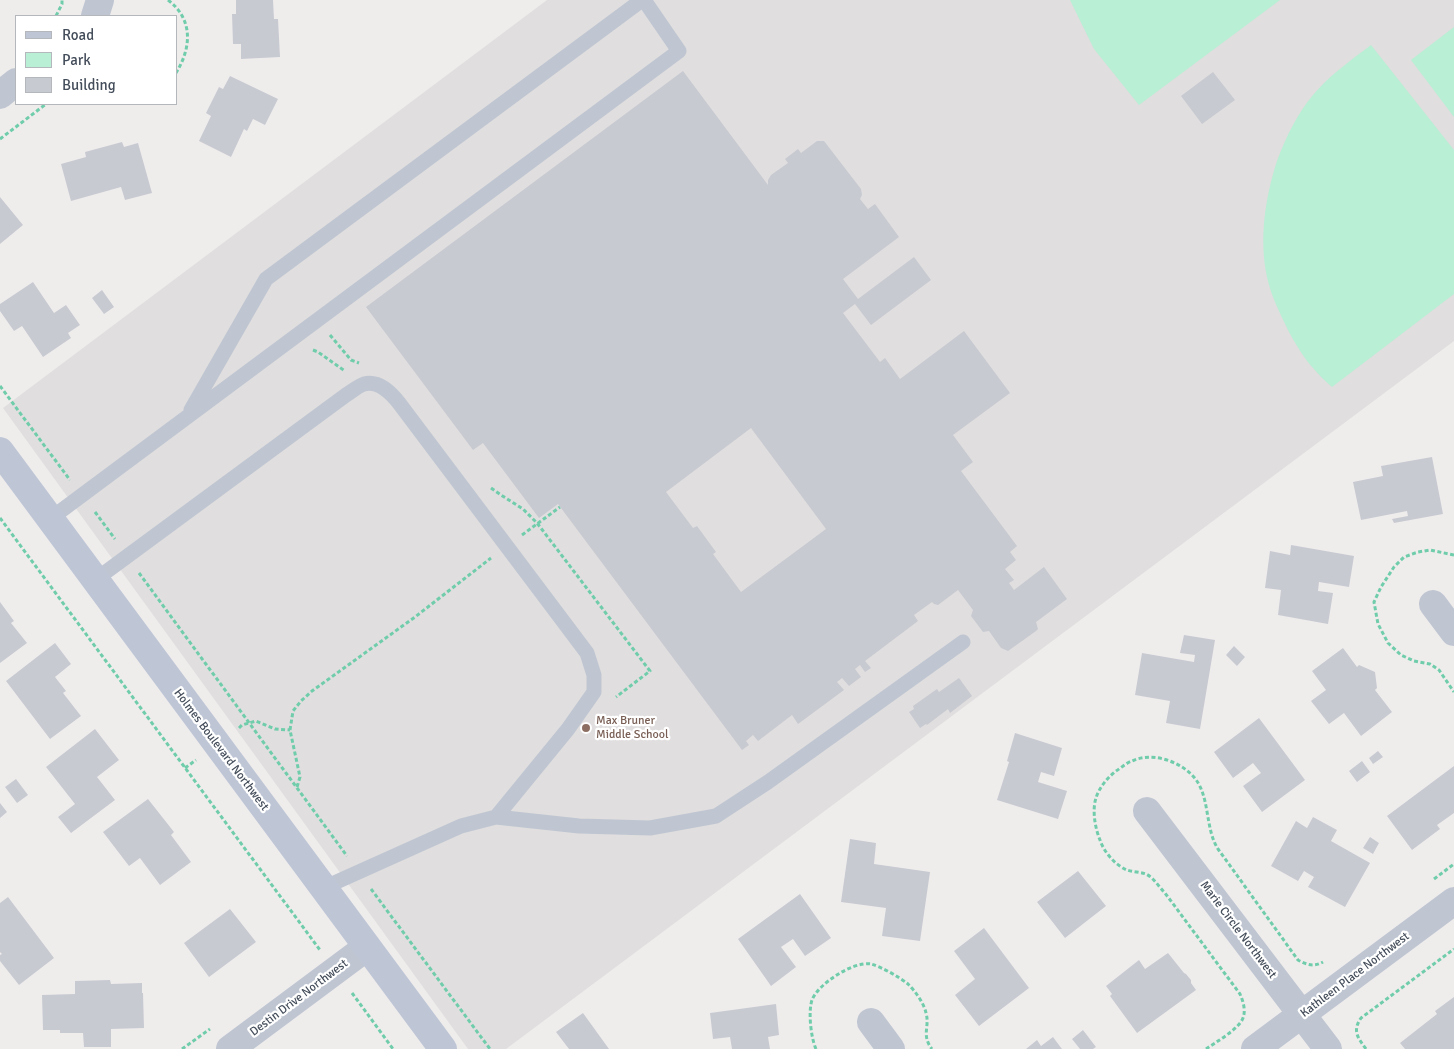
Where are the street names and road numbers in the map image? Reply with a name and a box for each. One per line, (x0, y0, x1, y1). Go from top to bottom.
street label: Holmes Boulevard Northwest (170, 686, 272, 814)
street label: Marie Circle Northwest (1197, 878, 1279, 982)
street label: Kathleen Place Northwest (1298, 929, 1412, 1021)
street label: Destin Drive Northwest (247, 956, 351, 1040)

